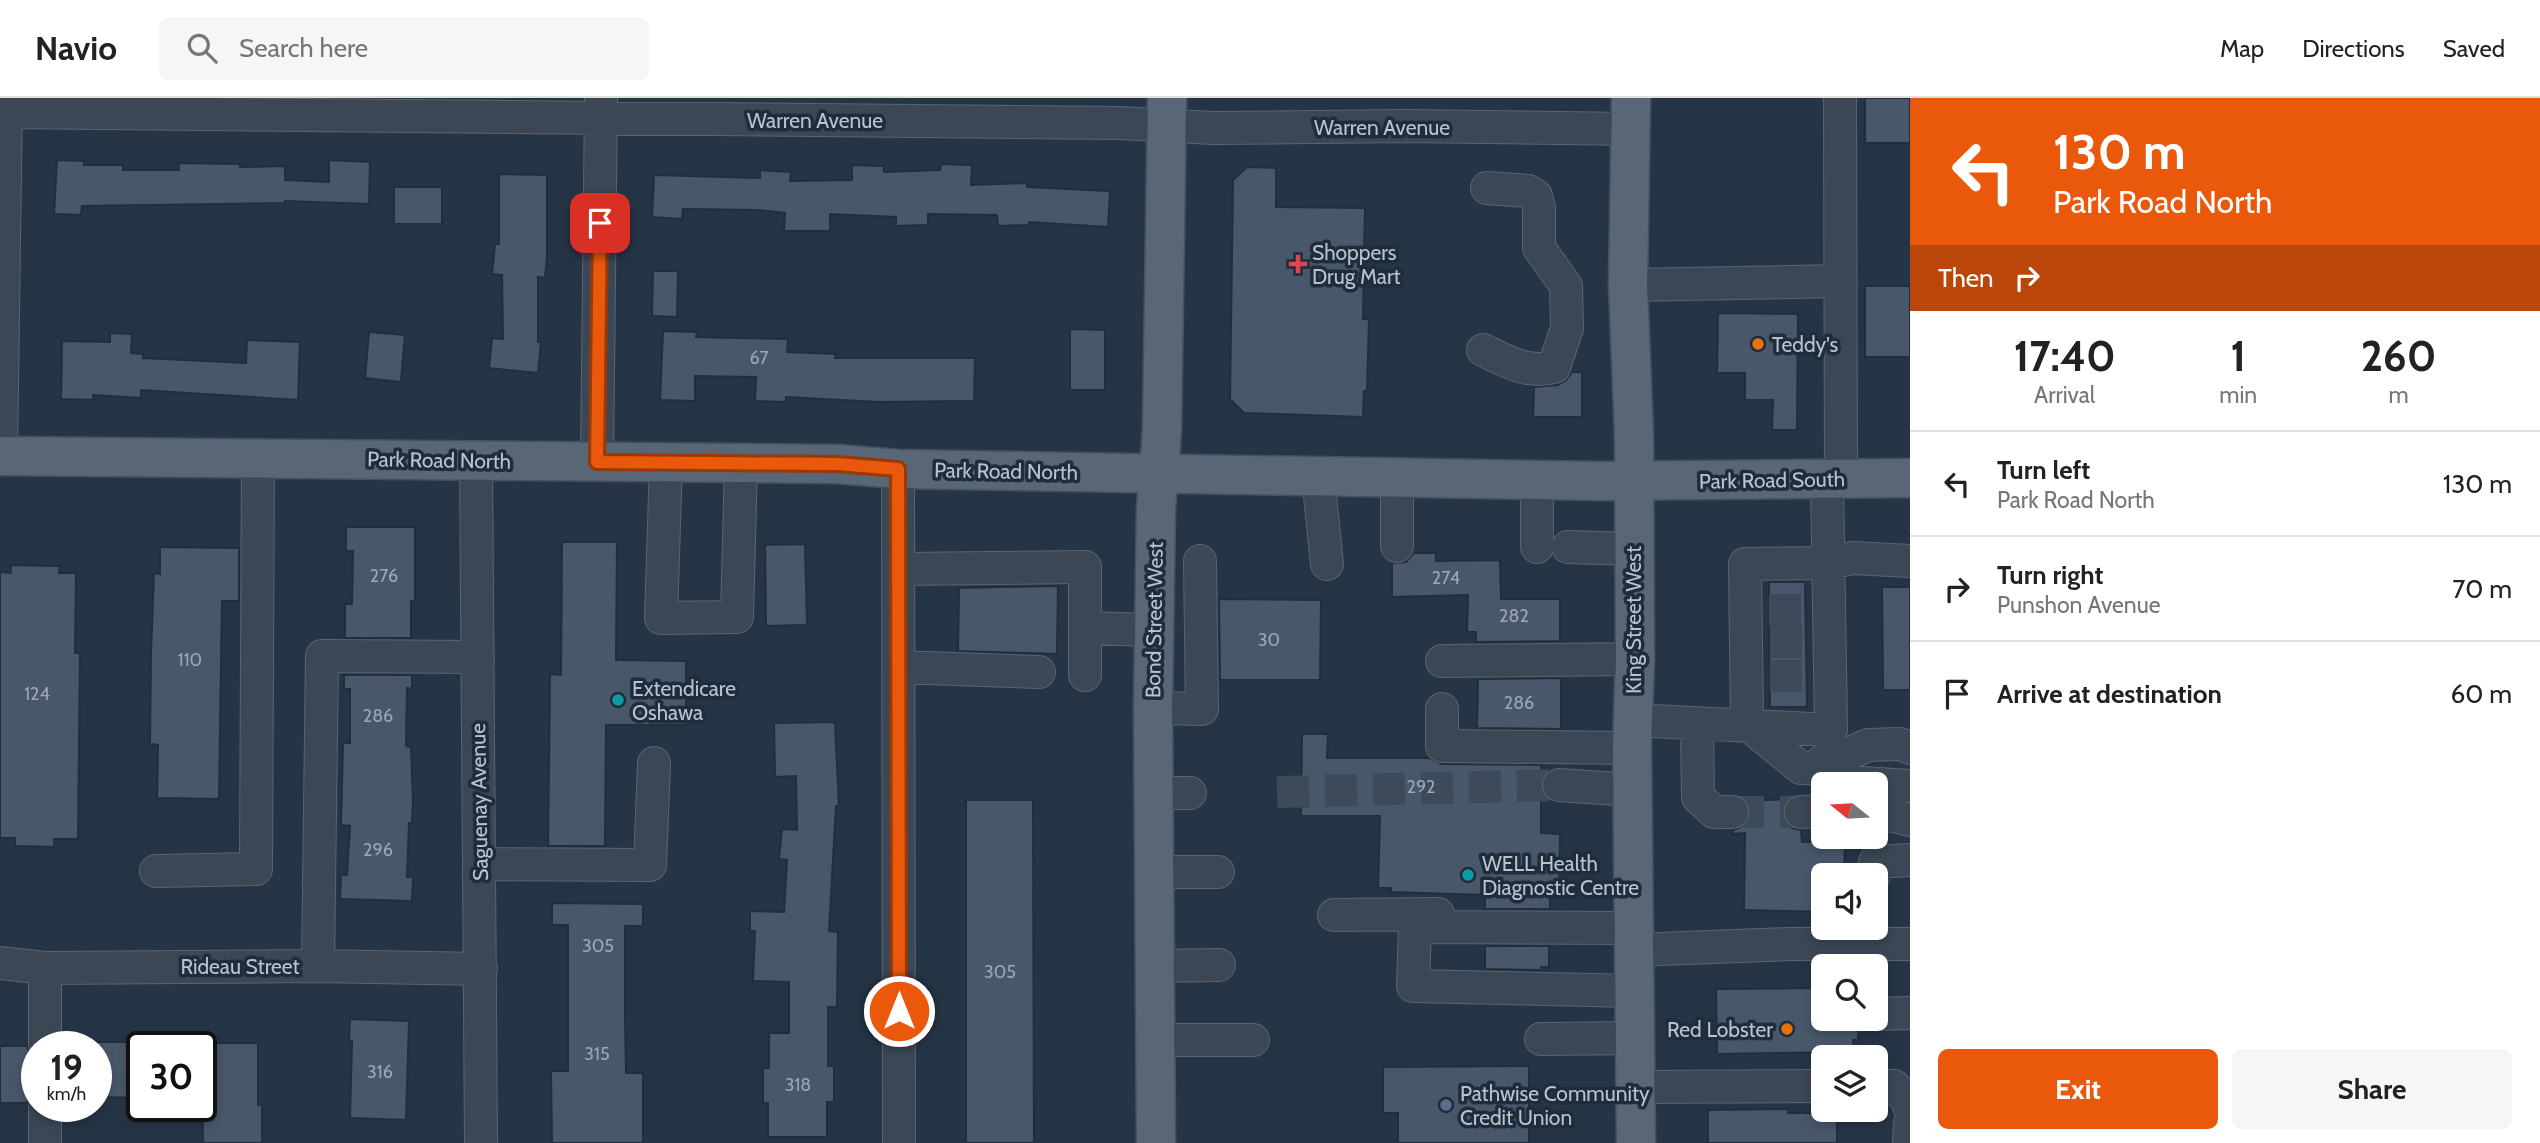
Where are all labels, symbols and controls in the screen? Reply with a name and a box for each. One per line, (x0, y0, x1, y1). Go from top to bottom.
search box (159, 17, 649, 80)
text: Navio (35, 28, 117, 68)
icon: search (183, 29, 221, 67)
text: Search here (239, 32, 368, 64)
text: Map (2220, 34, 2264, 63)
text: Directions (2302, 34, 2405, 63)
text: Saved (2443, 34, 2505, 63)
street label: Warren Avenue (747, 108, 883, 133)
street label: Warren Avenue (1314, 115, 1450, 140)
text: 130 m (2053, 122, 2186, 181)
icon: left (1938, 126, 2029, 217)
text: Park Road North (2053, 182, 2272, 221)
pin (570, 193, 630, 253)
icon: arrive (581, 204, 619, 242)
place label: Shoppers Drug Mart (1312, 240, 1401, 289)
marker: Shoppers Drug Mart (1290, 256, 1306, 272)
icon: right (2008, 259, 2046, 297)
text: Then (1938, 262, 1994, 294)
text: 17:40 (2014, 330, 2116, 382)
text: 1 (2231, 330, 2246, 382)
text: 260 (2361, 330, 2436, 382)
place label: Teddy's (1772, 332, 1839, 357)
marker: Teddy's (1750, 336, 1766, 352)
house number: 67 (749, 347, 769, 369)
text: Arrival (2034, 381, 2095, 409)
text: min (2219, 381, 2257, 409)
text: m (2389, 381, 2409, 409)
street label: Park Road North (367, 446, 511, 474)
text: Turn left (1997, 454, 2090, 486)
street label: Park Road North (934, 457, 1078, 485)
icon: left (1938, 465, 1976, 503)
street label: Park Road South (1699, 466, 1845, 494)
text: 130 m (2443, 468, 2512, 500)
text: Park Road North (1997, 486, 2155, 514)
street label: Bond Street West (1140, 542, 1168, 698)
street label: King Street West (1621, 546, 1646, 694)
text: Turn right (1997, 559, 2103, 591)
house number: 276 (370, 565, 398, 587)
house number: 274 (1432, 567, 1460, 589)
icon: right (1938, 570, 1976, 608)
text: 70 m (2452, 573, 2512, 605)
text: Punshon Avenue (1997, 591, 2161, 619)
house number: 282 (1499, 605, 1529, 627)
house number: 30 (1258, 629, 1280, 651)
house number: 110 (178, 649, 202, 671)
icon: arrive (1938, 675, 1976, 713)
place label: Extendicare Oshawa (632, 676, 736, 725)
text: Arrive at destination (1997, 678, 2222, 710)
text: 60 m (2450, 678, 2512, 710)
house number: 124 (24, 683, 50, 705)
marker: Extendicare Oshawa (610, 692, 626, 708)
house number: 286 (1504, 692, 1534, 714)
house number: 286 (363, 705, 393, 727)
street label: Saguenay Avenue (465, 723, 493, 881)
north arrow (1811, 772, 1888, 849)
map controls (1811, 772, 1888, 1122)
house number: 292 (1406, 776, 1436, 798)
house number: 296 (363, 839, 393, 861)
place label: WELL Health Diagnostic Centre (1482, 851, 1639, 900)
button: sound (1811, 863, 1888, 940)
marker: WELL Health Diagnostic Centre (1460, 867, 1476, 883)
house number: 305 (582, 935, 614, 957)
street label: Rideau Street (180, 954, 300, 979)
button: search (1811, 954, 1888, 1031)
house number: 305 (984, 961, 1016, 983)
position arrow (862, 974, 936, 1048)
place label: Red Lobster (1667, 1017, 1773, 1042)
marker: Red Lobster (1779, 1021, 1795, 1037)
speed limit sign: 30 (126, 1031, 217, 1122)
house number: 315 (584, 1043, 610, 1065)
button: layers (1811, 1045, 1888, 1122)
text: 19 (50, 1046, 83, 1089)
button: Exit (1938, 1049, 2218, 1129)
button: Share (2232, 1049, 2512, 1129)
house number: 316 (367, 1061, 393, 1083)
house number: 318 (785, 1074, 811, 1096)
place label: Pathwise Community Credit Union (1460, 1081, 1650, 1130)
text: km/h (47, 1083, 86, 1105)
marker: Pathwise Community Credit Union (1438, 1097, 1454, 1113)

